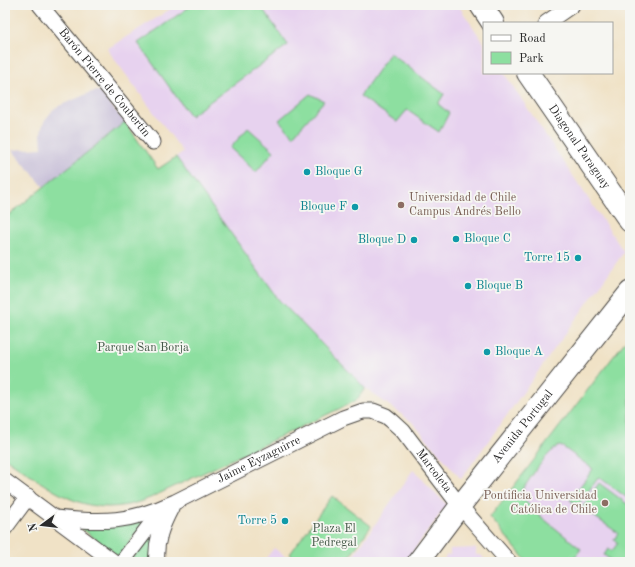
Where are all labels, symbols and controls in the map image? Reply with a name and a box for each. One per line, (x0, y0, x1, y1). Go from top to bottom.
legend (483, 22, 613, 74)
street label: Barón Pierre de Coubertin (56, 26, 153, 140)
text: Road (519, 33, 546, 45)
text: Park (519, 53, 544, 65)
street label: Diagonal Paraguay (546, 103, 613, 192)
place label: Bloque G (315, 166, 363, 178)
marker: Bloque G (302, 167, 312, 177)
place label: Universidad de Chile Campus Andrés Bello (409, 192, 521, 218)
marker: Universidad de Chile Campus Andrés Bello (396, 200, 406, 210)
place label: Bloque F (300, 201, 347, 213)
marker: Bloque F (350, 202, 360, 212)
place label: Bloque C (464, 233, 511, 245)
place label: Bloque D (358, 234, 406, 246)
marker: Bloque C (451, 234, 461, 244)
marker: Bloque D (409, 235, 419, 245)
place label: Torre 15 (524, 251, 570, 264)
marker: Torre 15 (573, 253, 583, 263)
place label: Bloque B (476, 280, 523, 292)
marker: Bloque B (463, 281, 473, 291)
park label: Parque San Borja (97, 342, 189, 354)
place label: Bloque A (495, 346, 543, 358)
marker: Bloque A (482, 347, 492, 357)
street label: Avenida Portugal (490, 388, 555, 466)
street label: Jaime Eyzaguirre (215, 434, 303, 486)
street label: Marcoleta (413, 447, 454, 495)
place label: Pontificia Universidad Católica de Chile (483, 490, 597, 516)
marker: Pontificia Universidad Católica de Chile (600, 498, 610, 508)
north arrow (22, 505, 62, 545)
place label: Torre 5 (238, 514, 277, 527)
marker: Torre 5 (280, 516, 290, 526)
text: N (27, 521, 40, 533)
park label: Plaza El Pedregal (311, 523, 357, 549)

